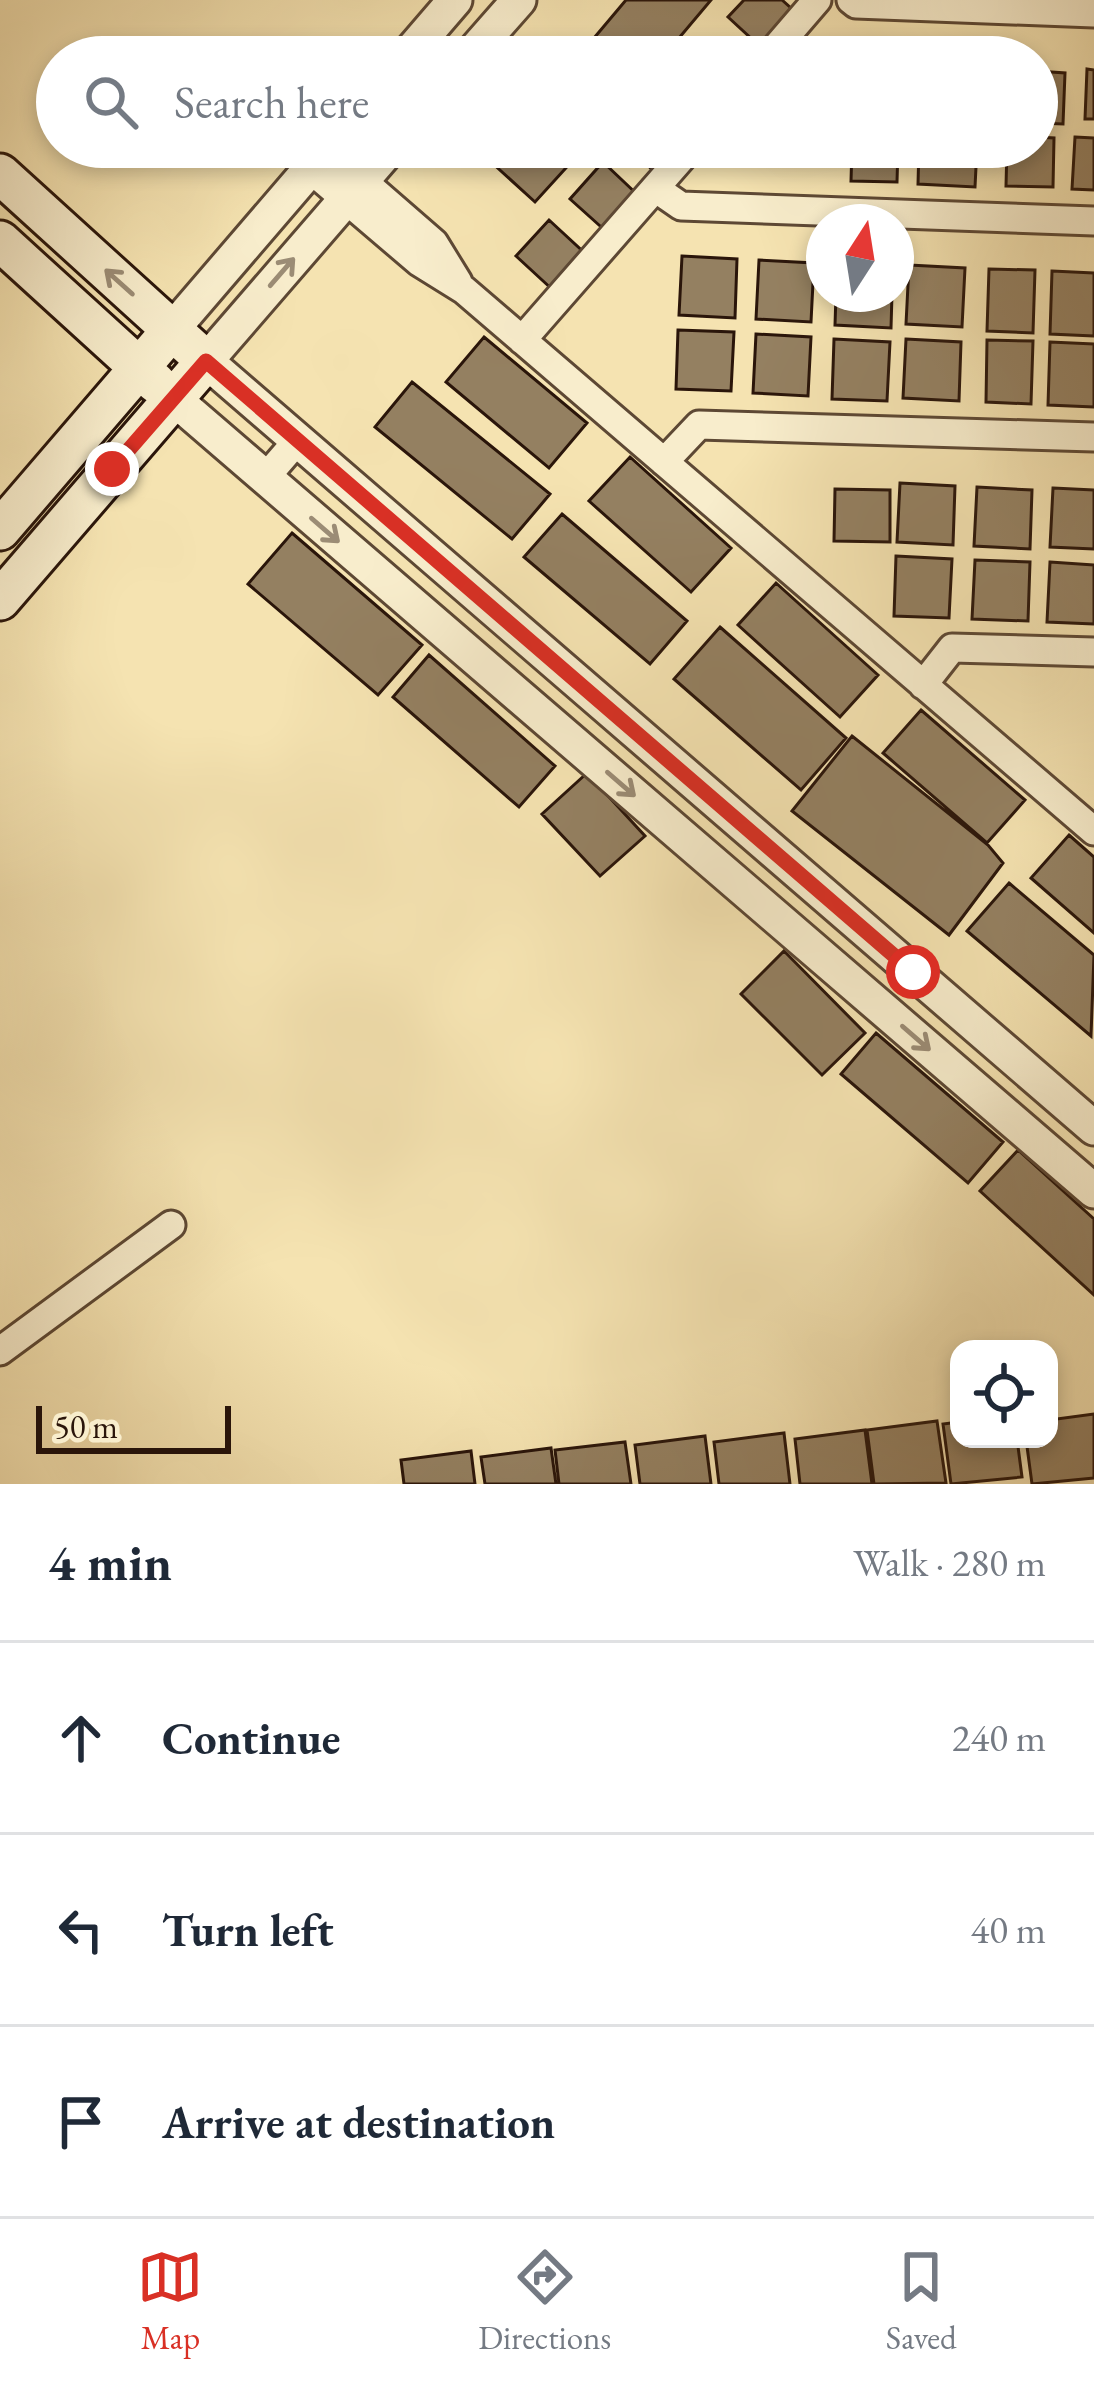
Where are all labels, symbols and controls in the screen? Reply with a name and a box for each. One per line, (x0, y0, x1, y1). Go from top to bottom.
search box (36, 36, 1058, 168)
icon: search (78, 69, 144, 135)
text: Search here (174, 73, 369, 131)
north arrow (806, 204, 914, 312)
one-way arrow (268, 258, 295, 288)
one-way arrow (104, 269, 134, 297)
route end (85, 442, 139, 496)
one-way arrow (309, 515, 340, 543)
one-way arrow (605, 770, 635, 797)
route start (886, 945, 940, 999)
one-way arrow (900, 1024, 931, 1052)
map controls (950, 1340, 1058, 1448)
button: locate (950, 1340, 1058, 1448)
scale bar (36, 1400, 231, 1453)
text: 50 m (54, 1405, 118, 1448)
text: 4 min (48, 1529, 172, 1595)
text: Walk · 280 m (853, 1537, 1046, 1588)
icon: ahead (48, 1705, 114, 1771)
text: Continue (162, 1709, 340, 1767)
text: 240 m (952, 1712, 1046, 1763)
icon: left (48, 1897, 114, 1963)
text: Turn left (162, 1901, 334, 1959)
text: 40 m (970, 1904, 1046, 1955)
icon: arrive (48, 2089, 114, 2155)
text: Arrive at destination (162, 2093, 555, 2151)
tab: Map (137, 2244, 203, 2359)
tab: Directions (478, 2244, 611, 2359)
tab: Saved (886, 2244, 957, 2359)

